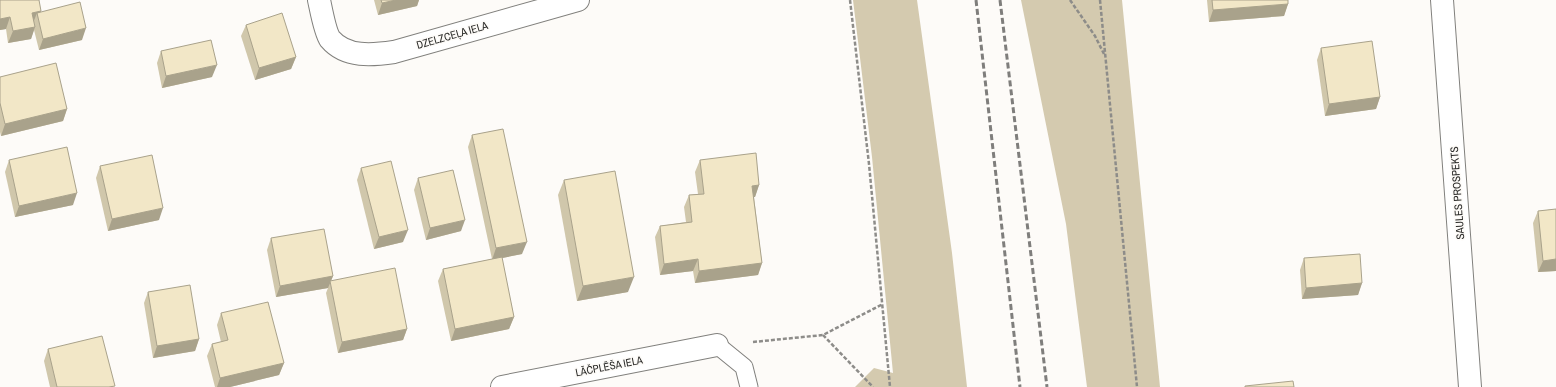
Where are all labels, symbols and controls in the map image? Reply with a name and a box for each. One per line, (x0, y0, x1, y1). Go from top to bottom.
street label: DZELZCEĻA IELA (415, 18, 490, 52)
street label: SAULES PROSPEKTS (1447, 146, 1467, 240)
street label: LĀČPLĒŠA IELA (574, 352, 645, 379)

